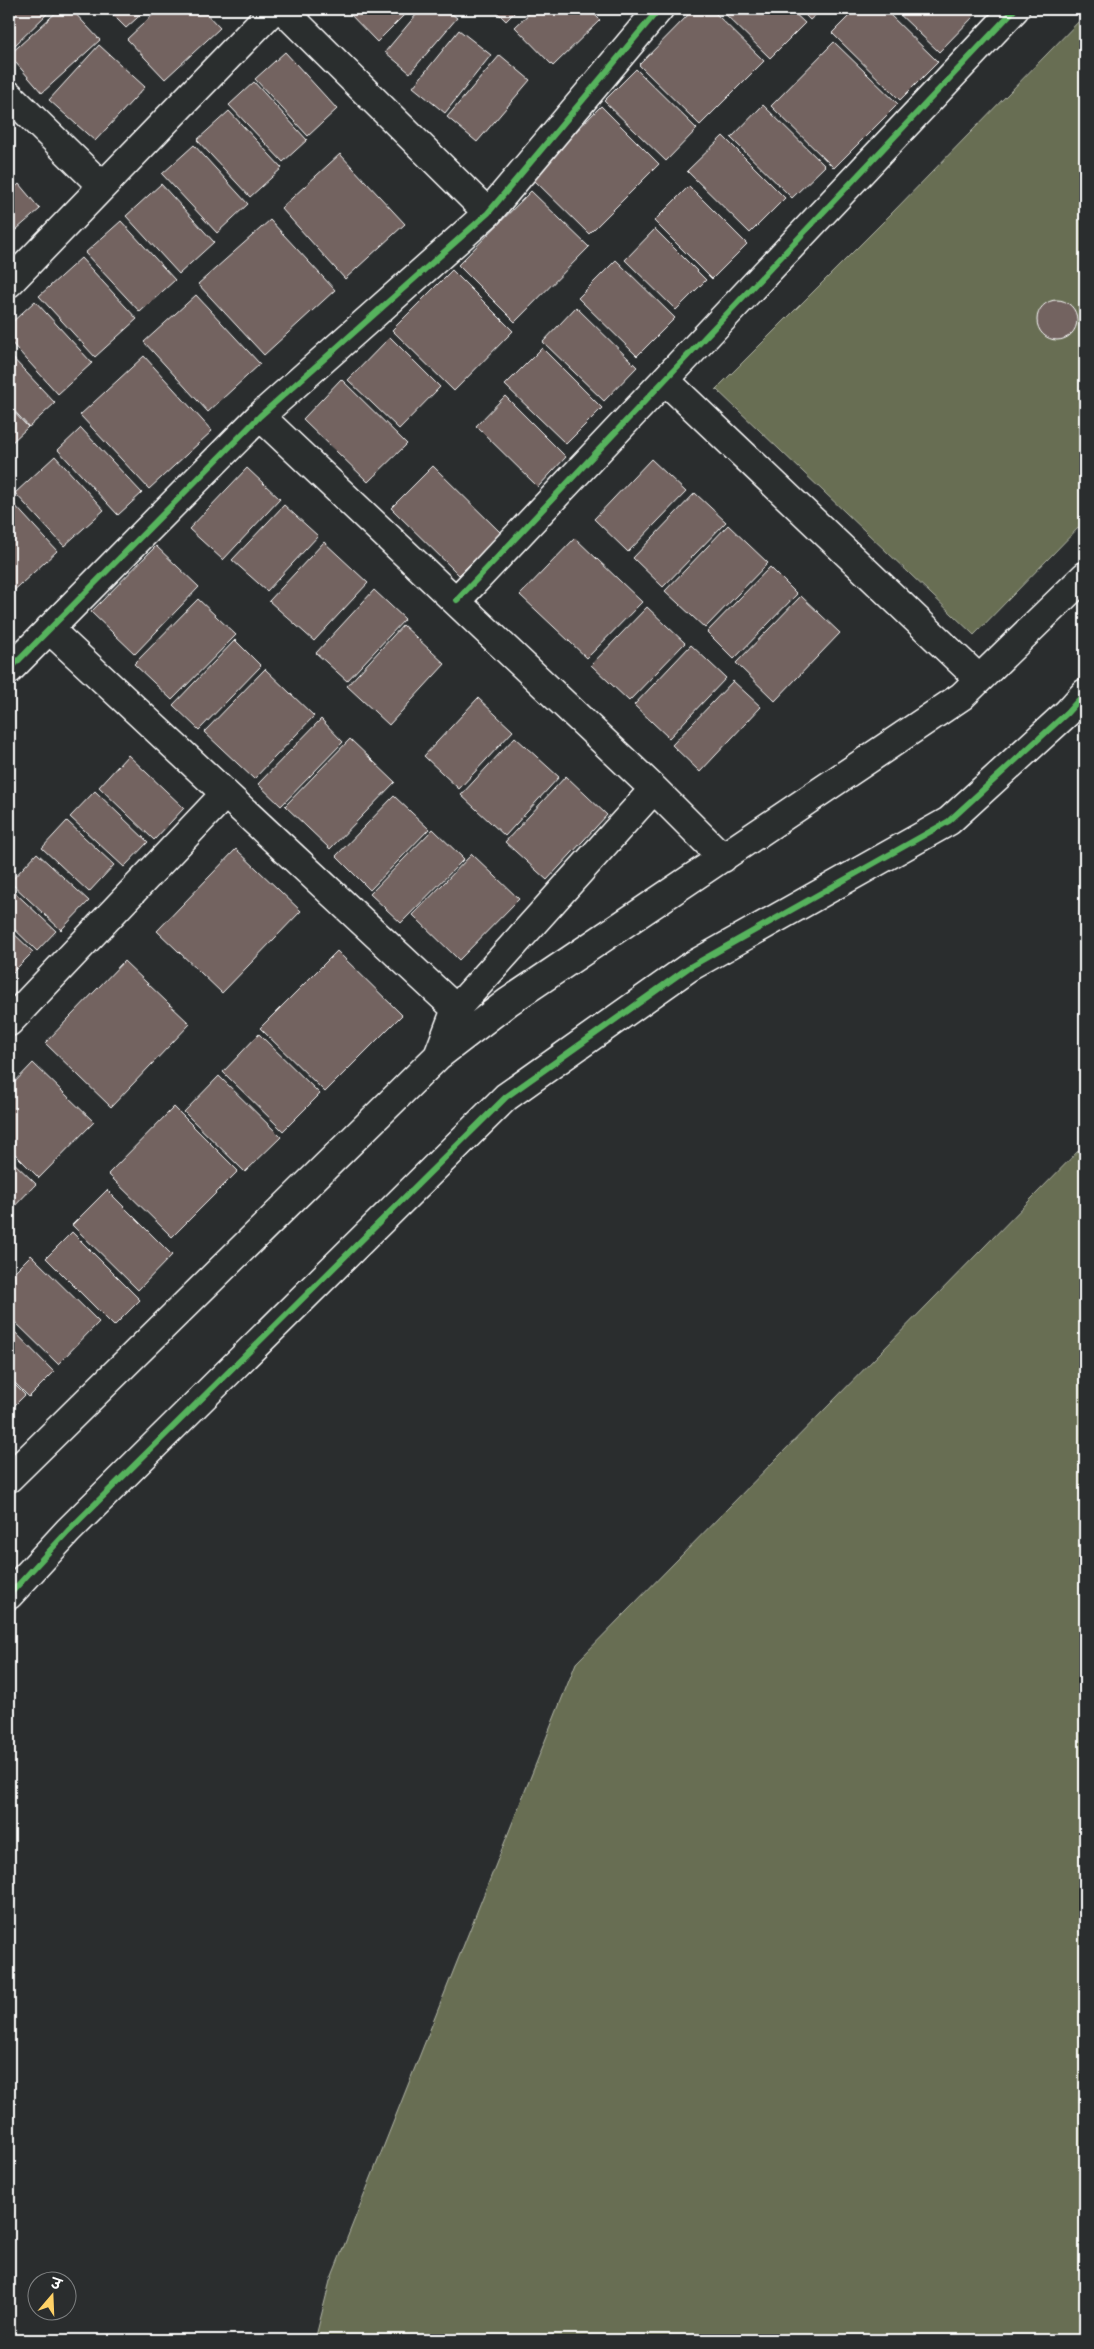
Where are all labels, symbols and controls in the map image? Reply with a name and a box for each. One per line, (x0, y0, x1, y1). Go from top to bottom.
north arrow (28, 2272, 78, 2322)
text: उ (46, 2276, 64, 2296)

